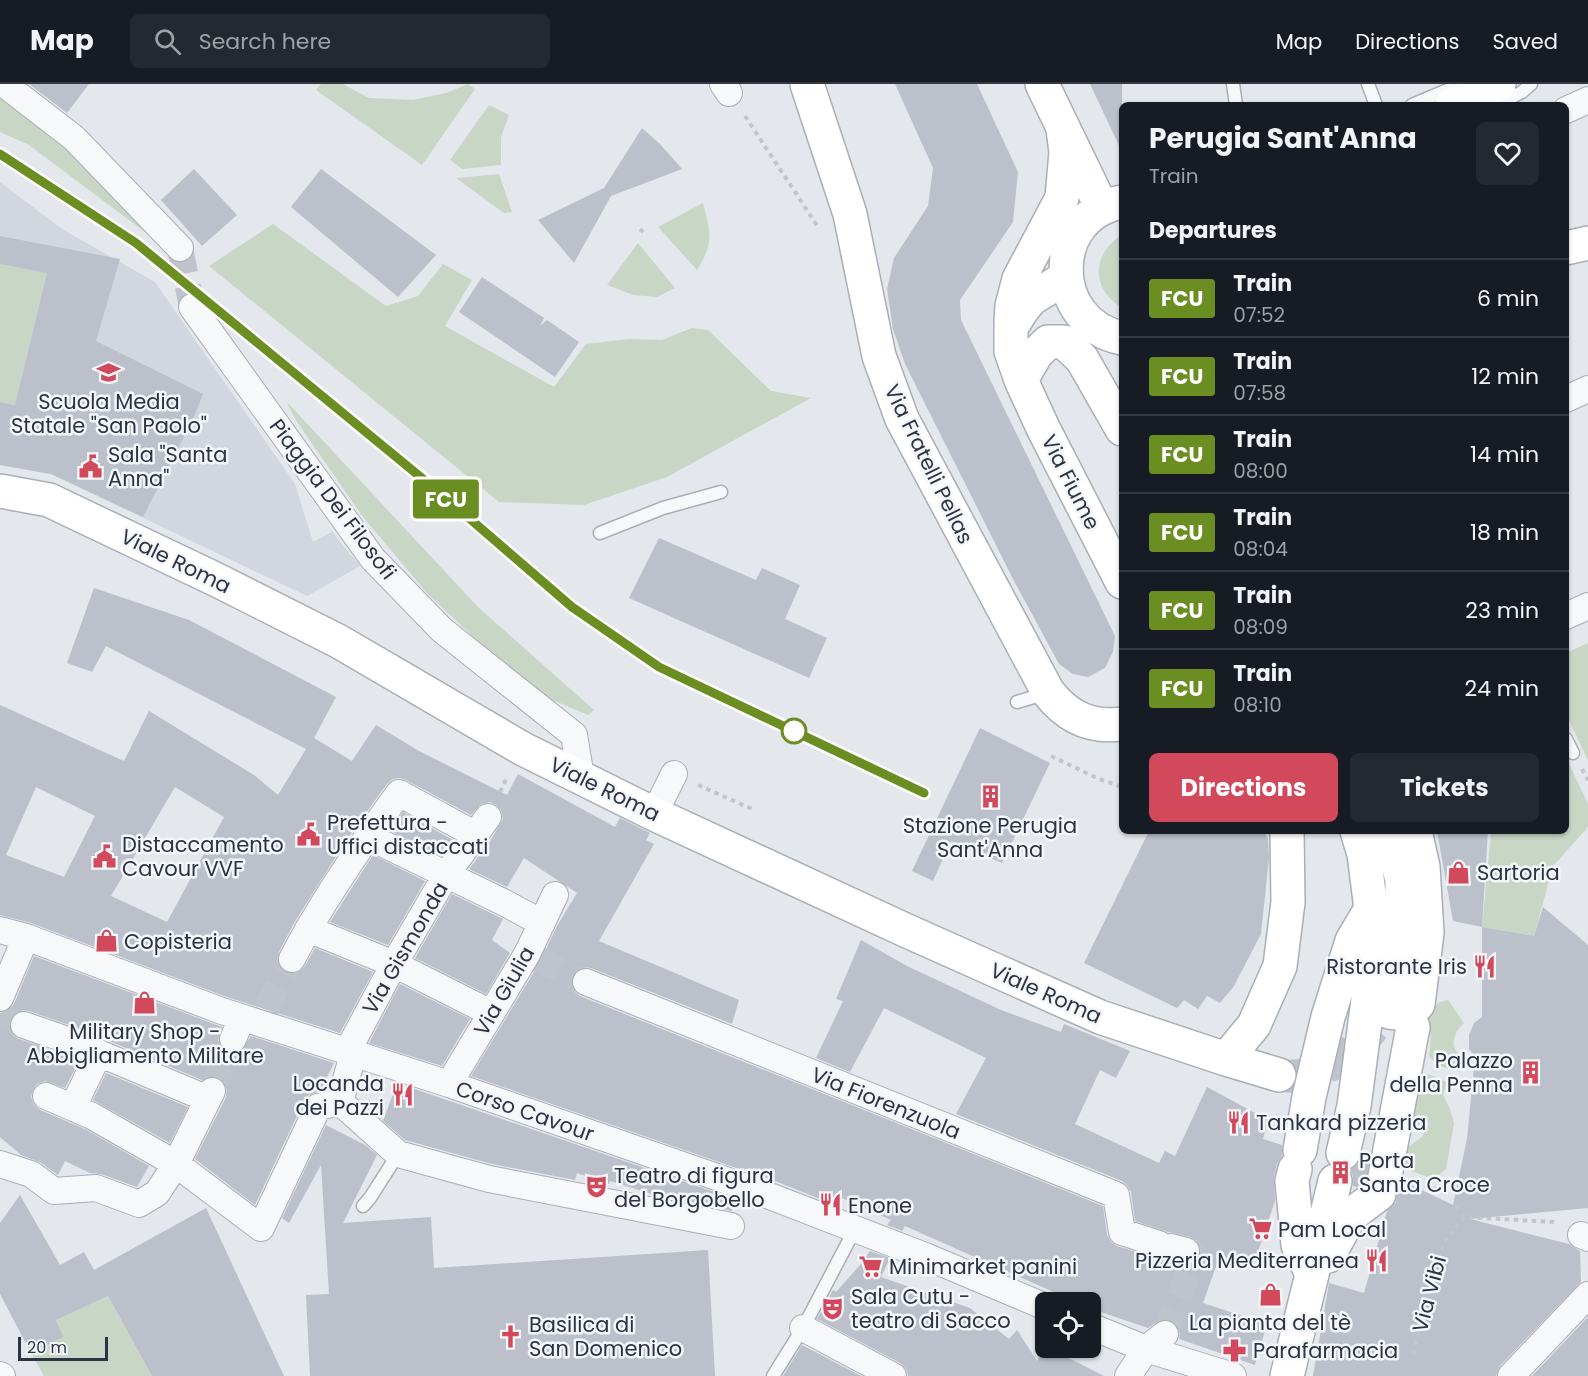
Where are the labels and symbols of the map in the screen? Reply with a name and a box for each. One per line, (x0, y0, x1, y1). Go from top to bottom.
school or university icon: Scuola Media Statale "San Paolo" (96, 360, 122, 386)
street label: Via Fratelli Pellas (878, 379, 980, 549)
place label: Scuola Media Statale "San Paolo" (11, 387, 207, 440)
street label: Piaggia Dei Filosofi (263, 413, 403, 585)
street label: Via Fiume (1035, 430, 1107, 534)
place label: Sala "Santa Anna" (108, 440, 227, 493)
public building icon: Sala "Santa Anna" (77, 453, 103, 479)
line badge: FCU (412, 480, 480, 518)
street label: Viale Roma (116, 522, 236, 600)
unlabelled marker (781, 718, 807, 744)
street label: Viale Roma (545, 750, 665, 828)
building icon: Stazione Perugia Sant'Anna (977, 784, 1003, 810)
place label: Prefettura - Uffici distaccati (327, 808, 488, 861)
place label: Stazione Perugia Sant'Anna (903, 811, 1077, 864)
public building icon: Prefettura - Uffici distaccati (296, 821, 322, 847)
place label: Distaccamento Cavour VVF (122, 830, 284, 883)
public building icon: Distaccamento Cavour VVF (91, 843, 117, 869)
place label: Sartoria (1477, 858, 1560, 887)
shop icon: Sartoria (1446, 859, 1472, 885)
street label: Via Gismonda (355, 876, 455, 1020)
place label: Copisteria (124, 927, 232, 956)
shop icon: Copisteria (93, 928, 119, 954)
street label: Via Giulia (467, 941, 541, 1041)
place label: Ristorante Iris (1326, 952, 1467, 981)
restaurant icon: Ristorante Iris (1472, 953, 1498, 979)
street label: Viale Roma (986, 955, 1106, 1031)
shop icon: Military Shop - Abbigliamento Militare (132, 990, 158, 1016)
place label: Military Shop - Abbigliamento Militare (26, 1017, 264, 1070)
place label: Palazzo della Penna (1389, 1046, 1513, 1099)
building icon: Palazzo della Penna (1518, 1059, 1544, 1085)
street label: Via Fiorenzuola (807, 1060, 965, 1146)
place label: Locanda dei Pazzi (293, 1069, 384, 1122)
street label: Corso Cavour (452, 1074, 598, 1148)
restaurant icon: Locanda dei Pazzi (389, 1082, 415, 1108)
place label: Tankard pizzeria (1256, 1108, 1426, 1137)
restaurant icon: Tankard pizzeria (1225, 1109, 1251, 1135)
place label: Porta Santa Croce (1359, 1146, 1490, 1199)
building icon: Porta Santa Croce (1328, 1159, 1354, 1185)
place label: Teatro di figura del Borgobello (614, 1161, 774, 1214)
theatre icon: Teatro di figura del Borgobello (583, 1174, 609, 1200)
place label: Enone (848, 1191, 912, 1220)
restaurant icon: Enone (817, 1192, 843, 1218)
place label: Pam Local (1278, 1215, 1386, 1244)
supermarket icon: Pam Local (1247, 1216, 1273, 1242)
place label: Pizzeria Mediterranea (1135, 1246, 1359, 1275)
restaurant icon: Pizzeria Mediterranea (1364, 1247, 1390, 1273)
place label: Minimarket panini (889, 1252, 1077, 1281)
supermarket icon: Minimarket panini (858, 1253, 884, 1279)
street label: Via Vibi (1405, 1253, 1453, 1335)
shop icon: La pianta del tè (1257, 1281, 1283, 1307)
place label: Sala Cutu - teatro di Sacco (851, 1282, 1011, 1335)
theatre icon: Sala Cutu - teatro di Sacco (820, 1295, 846, 1321)
place label: La pianta del tè (1189, 1308, 1351, 1337)
place label: Basilica di San Domenico (529, 1310, 682, 1363)
church icon: Basilica di San Domenico (498, 1323, 524, 1349)
scale bar (18, 1334, 108, 1362)
place label: Parafarmacia (1253, 1336, 1398, 1365)
pharmacy icon: Parafarmacia (1222, 1337, 1248, 1363)

